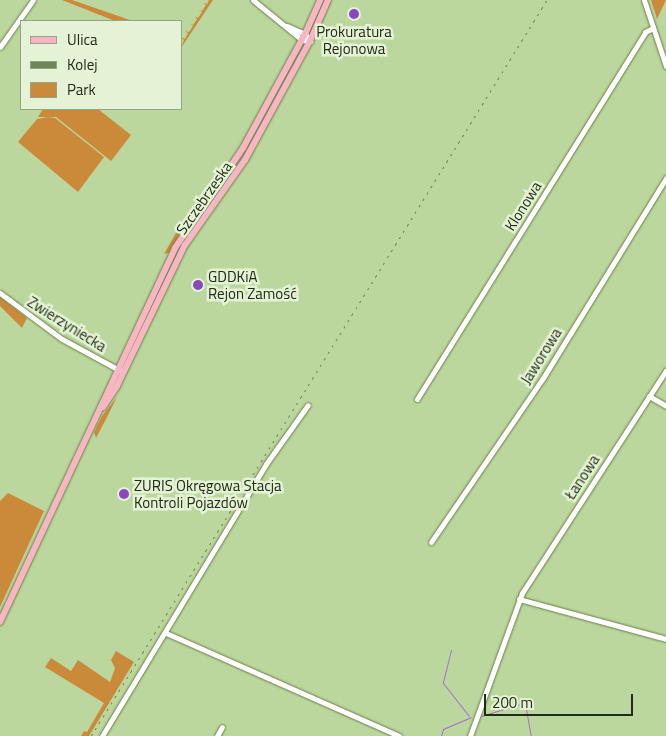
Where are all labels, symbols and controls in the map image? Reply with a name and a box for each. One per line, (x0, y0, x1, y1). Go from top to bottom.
marker: Prokuratura Rejonowa (348, 8, 360, 20)
legend (20, 20, 182, 110)
place label: Prokuratura Rejonowa (316, 22, 392, 57)
text: Ulica (67, 28, 97, 51)
text: Kolej (67, 53, 98, 76)
text: Park (67, 78, 96, 101)
street label: Szczebrzeska (172, 158, 236, 238)
street label: Klonowa (501, 178, 545, 234)
place label: GDDKiA Rejon Zamość (208, 267, 297, 302)
marker: GDDKiA Rejon Zamość (192, 279, 204, 291)
street label: Zwierzyniecka (24, 293, 110, 355)
street label: Jaworowa (517, 325, 565, 387)
street label: Łanowa (561, 451, 603, 503)
place label: ZURIS Okręgowa Stacja Kontroli Pojazdów (134, 476, 282, 511)
marker: ZURIS Okręgowa Stacja Kontroli Pojazdów (118, 488, 130, 500)
scale bar (486, 684, 635, 716)
text: 200 m (492, 691, 533, 714)

